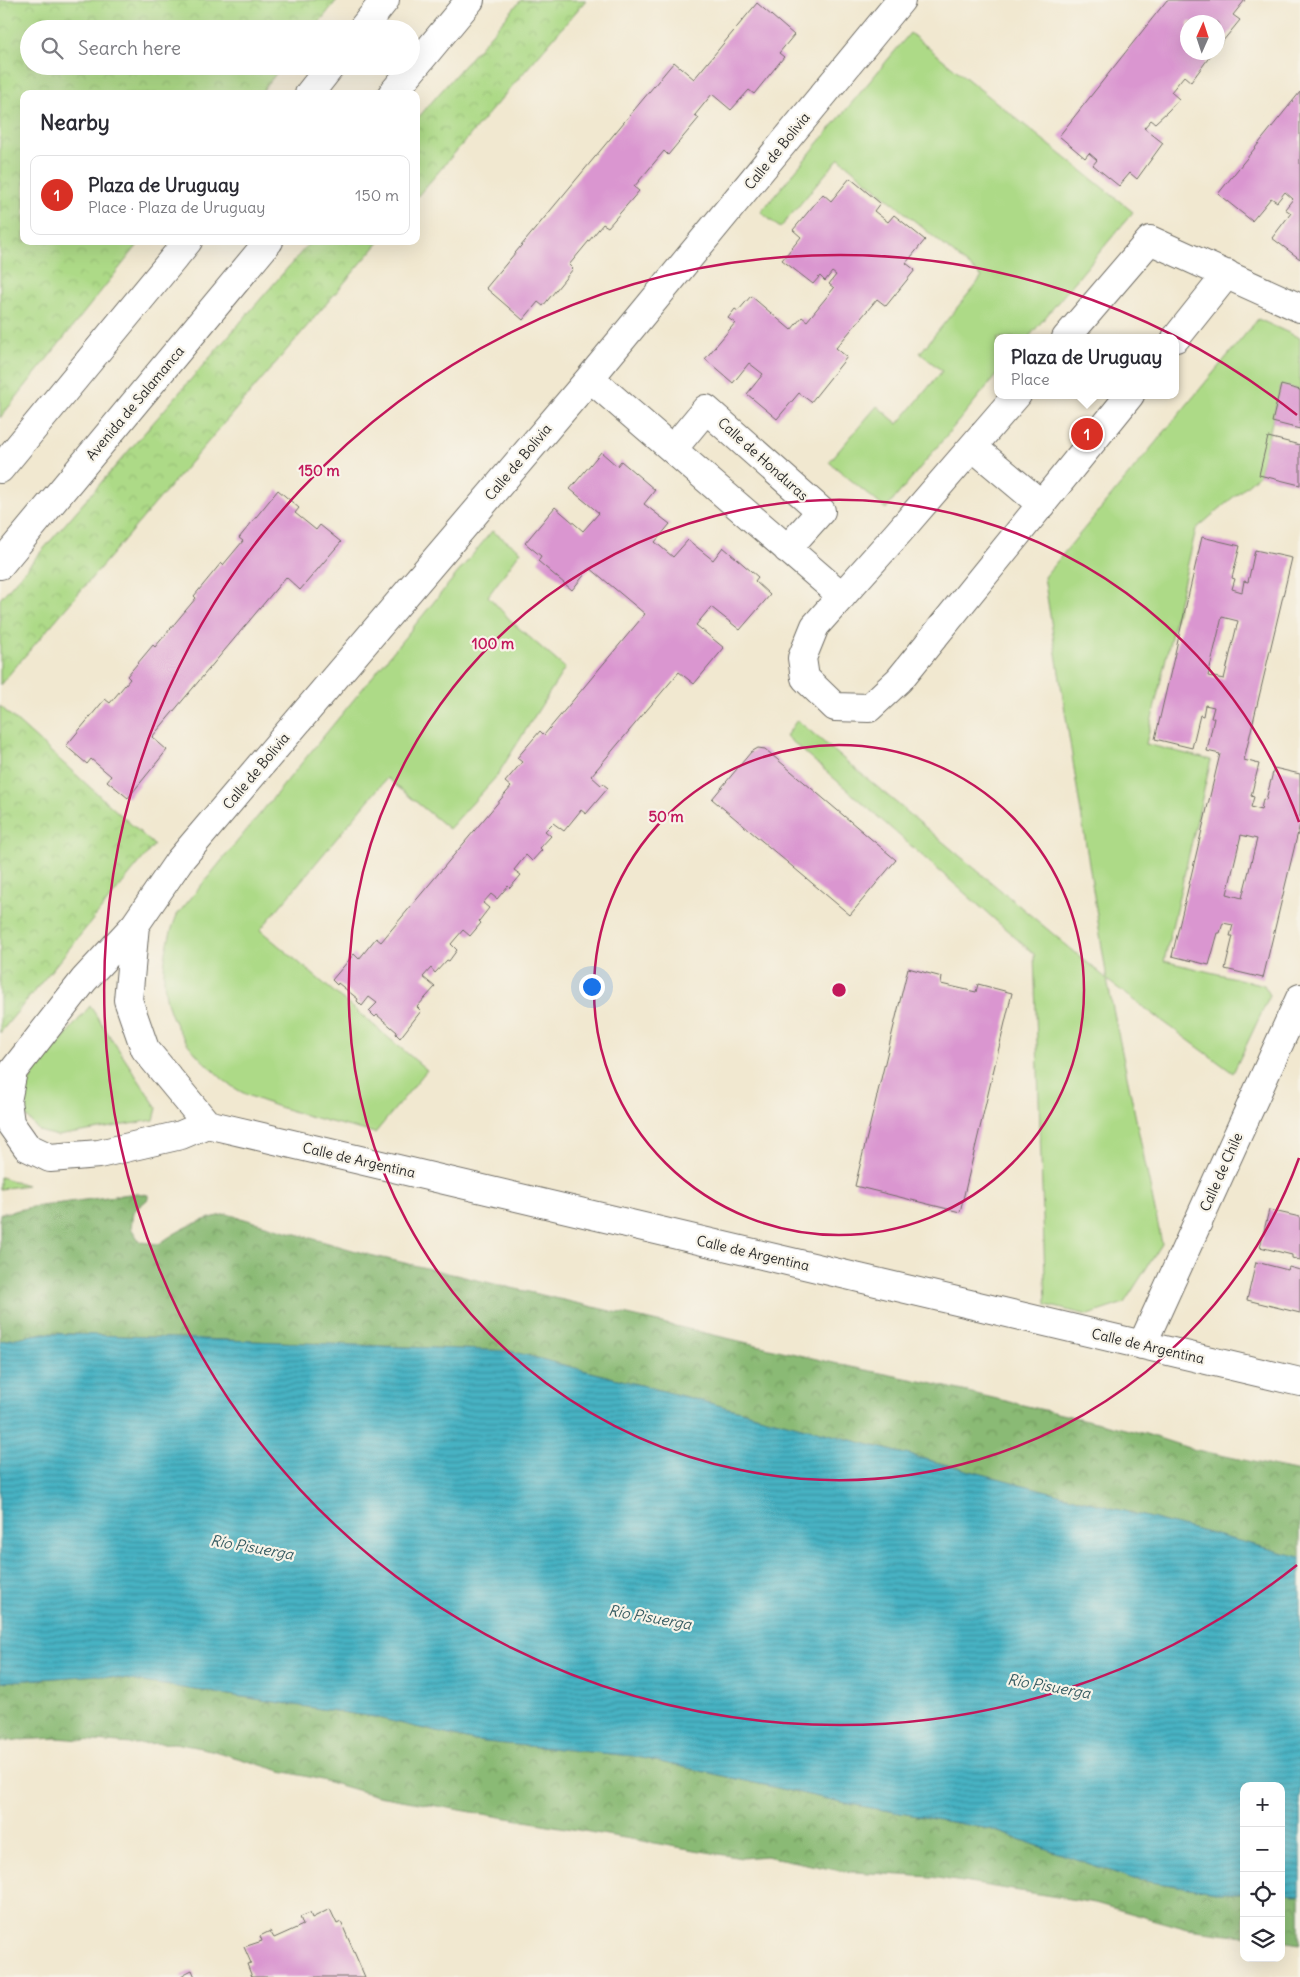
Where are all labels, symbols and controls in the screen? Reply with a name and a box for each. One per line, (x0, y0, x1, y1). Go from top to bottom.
north arrow (1180, 15, 1225, 60)
search box (20, 20, 420, 75)
icon: search (38, 34, 66, 62)
text: Search here (78, 36, 181, 60)
text: Nearby (40, 109, 110, 136)
street label: Calle de Bolivia (740, 109, 814, 193)
text: Plaza de Uruguay (88, 173, 239, 197)
text: 1 (54, 185, 60, 205)
text: 150 m (355, 185, 399, 205)
text: Place · Plaza de Uruguay (88, 197, 265, 217)
popup (994, 334, 1179, 399)
street label: Avenida de Salamanca (82, 342, 188, 464)
text: Plaza de Uruguay (1011, 345, 1162, 369)
text: Place (1011, 369, 1050, 389)
street label: Calle de Honduras (714, 414, 812, 504)
pin: 1 (1071, 415, 1103, 453)
street label: Calle de Bolivia (481, 420, 555, 504)
text: 150 m (298, 461, 340, 480)
text: 100 m (472, 634, 514, 653)
street label: Calle de Bolivia (219, 729, 293, 813)
text: 50 m (648, 807, 684, 826)
your location (579, 974, 605, 1000)
centre of rings (830, 981, 848, 999)
street label: Calle de Chile (1196, 1130, 1246, 1214)
street label: Calle de Argentina (301, 1138, 417, 1182)
street label: Calle de Argentina (695, 1231, 811, 1275)
street label: Calle de Argentina (1090, 1324, 1206, 1368)
water label: Río Pisuerga (209, 1530, 296, 1564)
water label: Río Pisuerga (607, 1600, 694, 1634)
water label: Río Pisuerga (1006, 1669, 1093, 1703)
map controls (1240, 1782, 1285, 1962)
button: + (1240, 1782, 1285, 1827)
button: − (1240, 1827, 1285, 1872)
button: locate (1240, 1872, 1285, 1917)
button: layers (1240, 1917, 1285, 1962)

